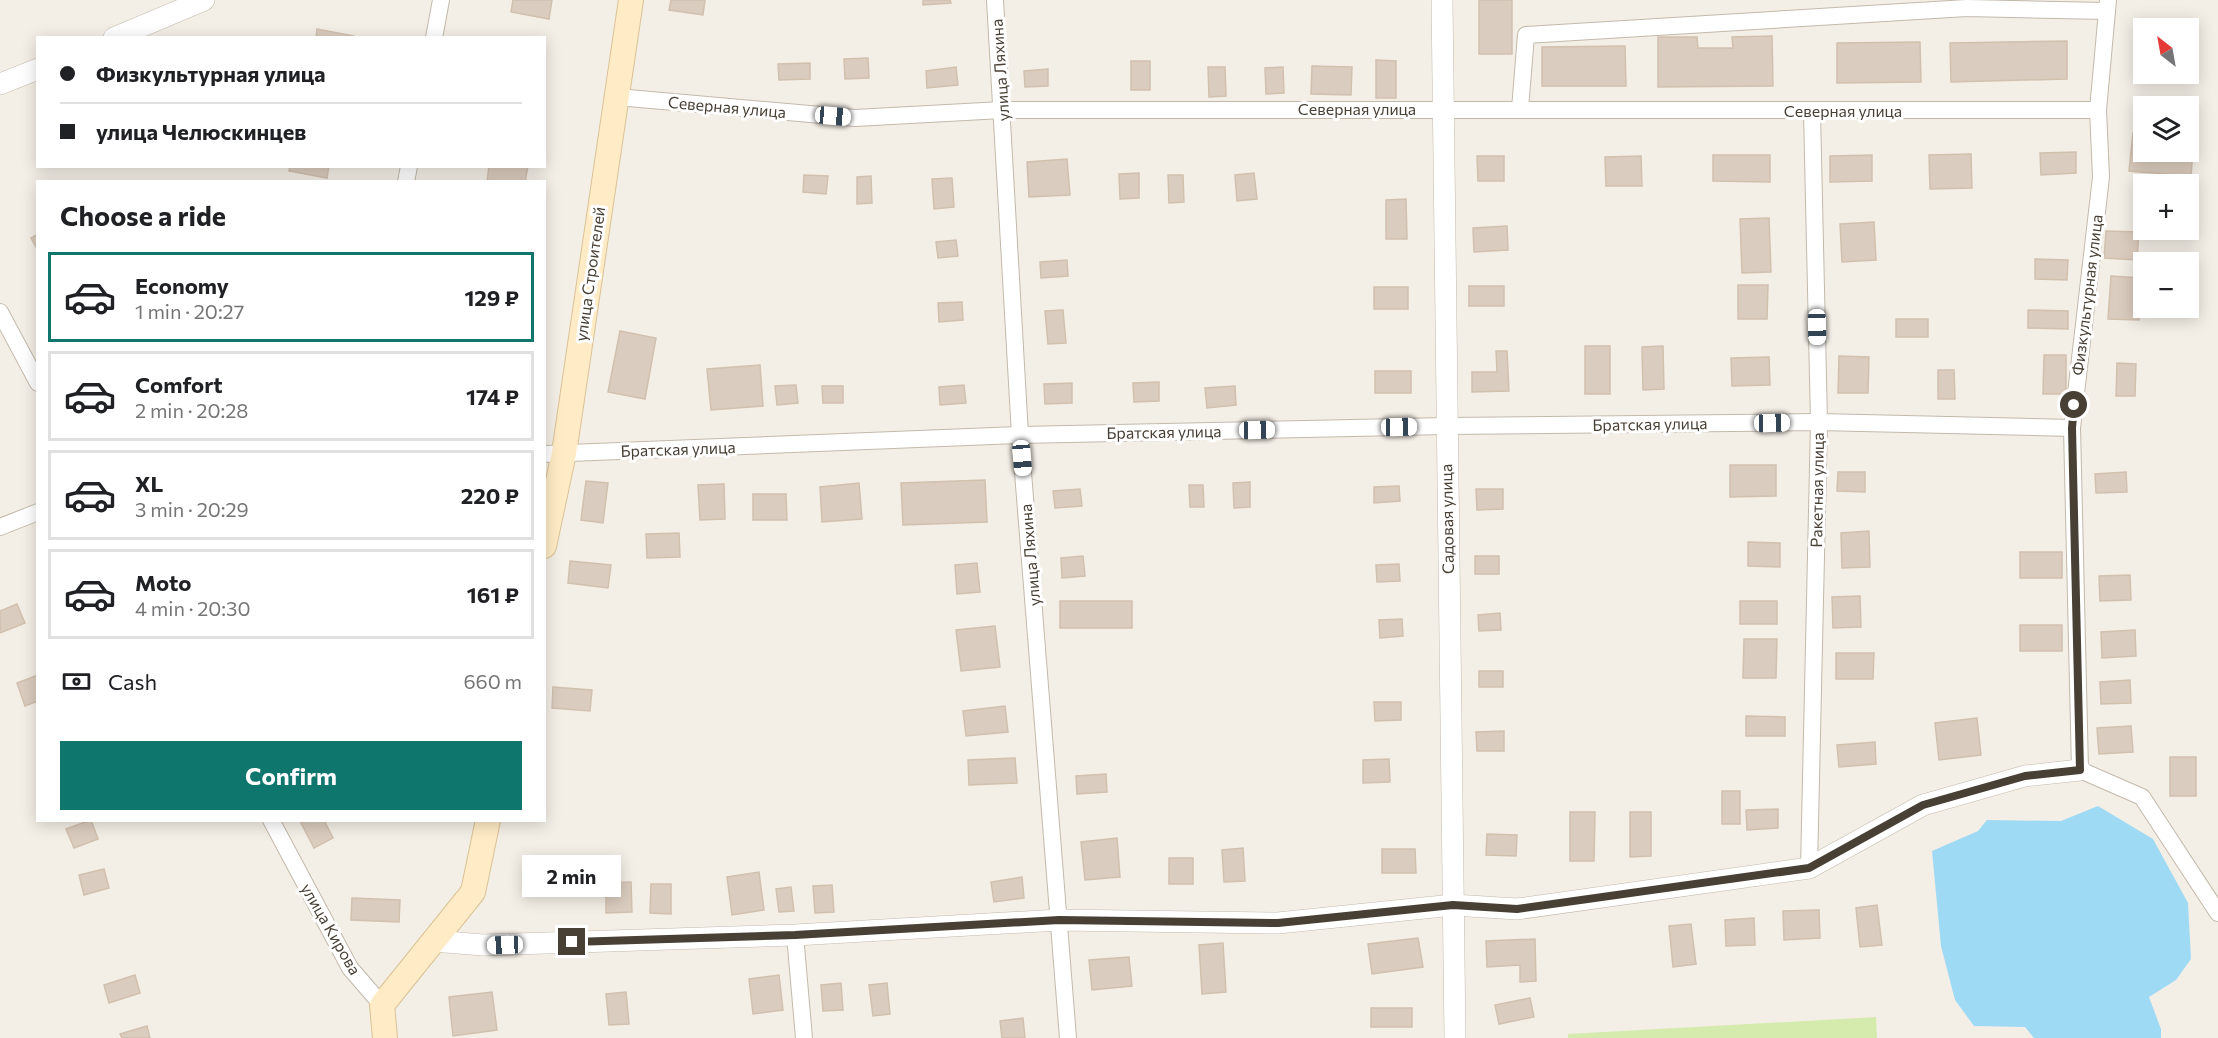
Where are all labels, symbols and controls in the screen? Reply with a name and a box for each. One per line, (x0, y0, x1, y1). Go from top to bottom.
street label: улица Ляхина (986, 18, 1013, 122)
north arrow (2133, 18, 2199, 84)
map controls (2133, 18, 2199, 318)
text: Физкультурная улица (96, 60, 326, 87)
street label: Северная улица (667, 92, 787, 121)
button: layers (2133, 96, 2199, 162)
street label: Северная улица (1298, 99, 1416, 118)
street label: Северная улица (1784, 101, 1902, 120)
car (814, 105, 852, 127)
text: улица Челюскинцев (96, 118, 306, 145)
button: + (2133, 174, 2199, 240)
text: Choose a ride (60, 199, 226, 232)
street label: улица Строителей (571, 205, 608, 343)
street label: Физкультурная улица (2067, 213, 2106, 376)
button: − (2133, 252, 2199, 318)
icon: car (63, 270, 117, 324)
text: Economy (135, 272, 229, 299)
text: 129 ₽ (464, 284, 519, 311)
text: 1 min · 20:27 (135, 299, 244, 323)
car (1808, 309, 1826, 345)
icon: car (63, 369, 117, 423)
text: Comfort (135, 371, 223, 398)
text: 174 ₽ (466, 383, 519, 410)
route start (2060, 391, 2087, 418)
text: 2 min · 20:28 (135, 398, 248, 422)
street label: Братская улица (1592, 413, 1708, 434)
car (1754, 414, 1790, 432)
car (1381, 418, 1417, 436)
street label: Братская улица (1106, 421, 1222, 442)
car (1239, 421, 1275, 439)
street label: Ракетная улица (1806, 432, 1827, 548)
street label: Братская улица (620, 437, 736, 460)
car (1011, 439, 1033, 477)
street label: Садовая улица (1436, 464, 1457, 574)
icon: car (63, 468, 117, 522)
text: XL (135, 470, 163, 497)
text: 220 ₽ (461, 482, 519, 509)
text: 3 min · 20:29 (135, 497, 249, 521)
street label: улица Ляхина (1016, 503, 1043, 607)
icon: car (63, 567, 117, 621)
text: Moto (135, 569, 191, 596)
text: 161 ₽ (467, 581, 519, 608)
text: 4 min · 20:30 (135, 596, 251, 620)
icon: cash (60, 665, 93, 698)
text: Cash (108, 668, 157, 695)
text: 660 m (463, 669, 522, 693)
button: Confirm (60, 741, 522, 810)
callout: 2 min (522, 855, 622, 897)
text: 2 min (547, 864, 596, 888)
street label: улица Кирова (298, 880, 365, 978)
route end (558, 928, 585, 955)
car (487, 935, 523, 955)

